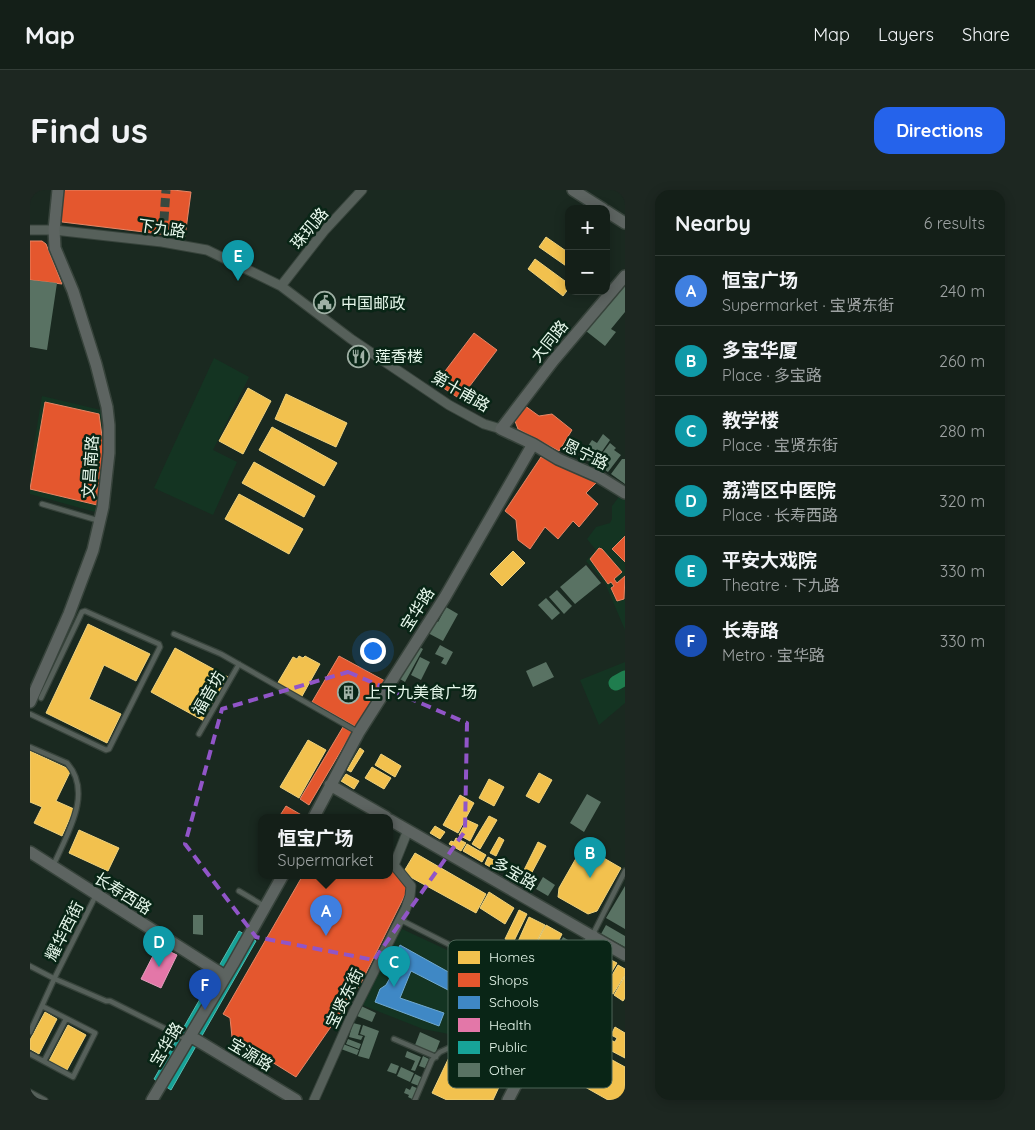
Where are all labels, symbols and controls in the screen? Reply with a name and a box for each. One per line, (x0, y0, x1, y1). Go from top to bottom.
text: Map (25, 20, 75, 50)
text: Map (813, 23, 850, 46)
text: Layers (878, 23, 934, 46)
text: Share (962, 23, 1010, 46)
button: Directions (874, 107, 1005, 154)
text: Find us (30, 108, 148, 152)
street label: 珠玑路 (286, 203, 332, 253)
map controls (565, 205, 610, 295)
button: + (565, 205, 610, 250)
text: Nearby (675, 210, 751, 236)
text: 6 results (924, 213, 985, 233)
street label: 下九路 (137, 215, 187, 241)
pin: E (222, 240, 254, 281)
button: − (565, 250, 610, 295)
text: 恒宝广场 (722, 268, 798, 292)
text: A (686, 281, 696, 301)
text: 240 m (939, 281, 985, 301)
public building icon: 中国邮政 (313, 291, 337, 315)
place label: 中国邮政 (341, 293, 405, 313)
text: Supermarket · 宝贤东街 (722, 295, 894, 315)
street label: 大同路 (526, 316, 572, 366)
text: 多宝华厦 (722, 338, 798, 362)
restaurant icon: 莲香楼 (347, 344, 371, 368)
place label: 莲香楼 (375, 346, 423, 366)
text: B (686, 351, 696, 371)
text: 260 m (939, 351, 985, 371)
text: Place · 多宝路 (722, 365, 822, 385)
street label: 第十甫路 (428, 366, 494, 416)
text: 教学楼 (722, 408, 779, 432)
text: C (686, 421, 696, 441)
text: 280 m (939, 421, 985, 441)
street label: 文昌南路 (78, 434, 102, 500)
street label: 恩宁路 (560, 434, 612, 474)
text: Place · 宝贤东街 (722, 435, 838, 455)
text: 荔湾区中医院 (722, 478, 836, 502)
text: D (685, 491, 697, 511)
text: 320 m (939, 491, 985, 511)
text: Place · 长寿西路 (722, 505, 838, 525)
text: 平安大戏院 (722, 548, 817, 572)
text: E (686, 561, 696, 581)
text: 330 m (940, 561, 985, 581)
text: Theatre · 下九路 (722, 575, 840, 595)
street label: 宝华路 (396, 583, 438, 635)
text: 长寿路 (722, 618, 779, 642)
text: F (687, 631, 696, 651)
text: 330 m (940, 631, 985, 651)
your location (360, 638, 386, 664)
text: Metro · 宝华路 (722, 645, 825, 665)
street label: 福音坊 (187, 667, 229, 719)
building icon: 上下九美食广场 (337, 680, 361, 704)
place label: 上下九美食广场 (365, 682, 477, 702)
popup (258, 814, 393, 879)
text: 恒宝广场 (277, 826, 353, 850)
pin: B (574, 837, 606, 878)
text: Supermarket (277, 850, 374, 870)
street label: 多宝路 (489, 852, 541, 894)
street label: 长寿西路 (91, 868, 155, 918)
pin: A (310, 895, 342, 936)
street label: 耀华西街 (41, 898, 87, 964)
pin: D (143, 926, 175, 967)
legend (448, 940, 612, 1088)
pin: C (378, 946, 410, 987)
text: Homes (489, 948, 535, 966)
street label: 宝贤东街 (321, 965, 367, 1031)
pin: F (189, 969, 221, 1010)
text: Shops (489, 971, 528, 989)
text: Schools (489, 993, 539, 1011)
text: Health (489, 1016, 531, 1034)
street label: 宝华路 (145, 1018, 187, 1070)
street label: 宝源路 (225, 1033, 277, 1075)
text: Public (489, 1038, 527, 1056)
text: Other (489, 1061, 526, 1079)

